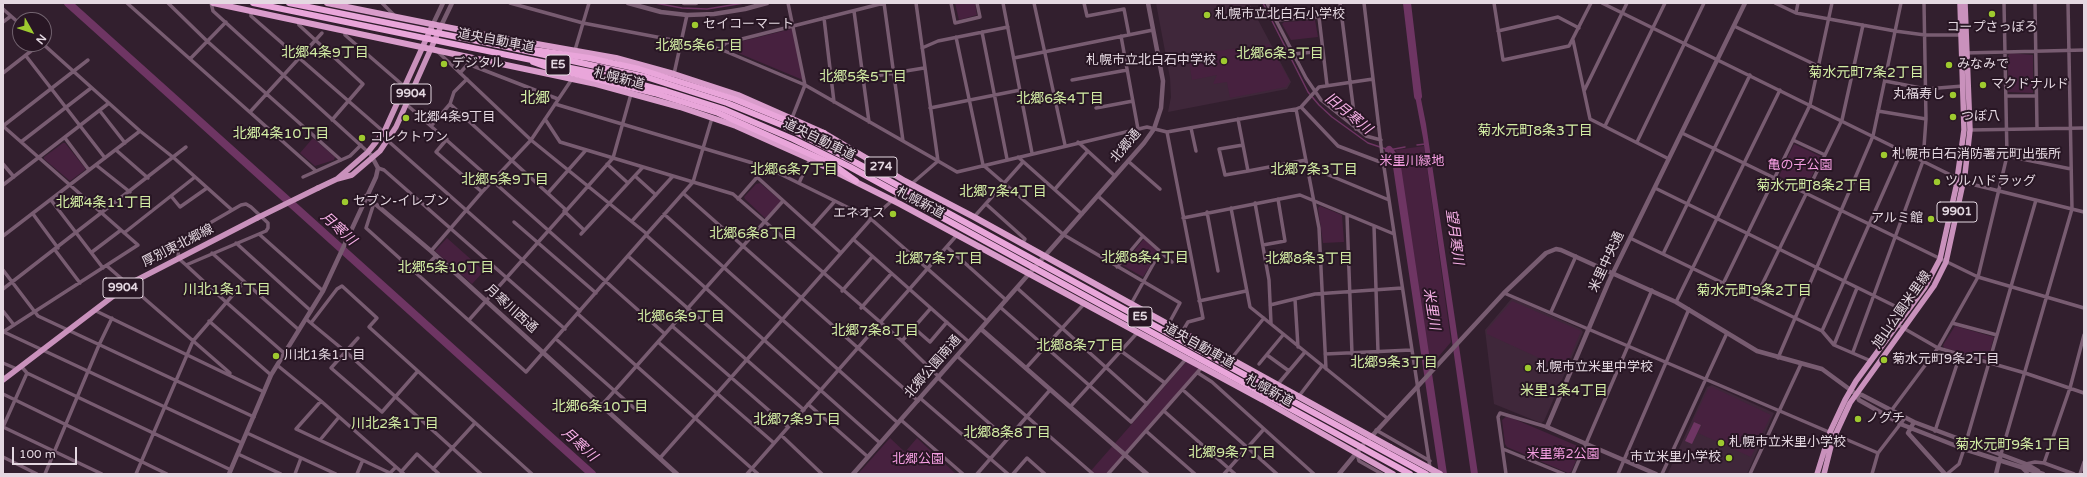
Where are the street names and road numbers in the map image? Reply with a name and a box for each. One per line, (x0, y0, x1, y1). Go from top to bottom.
street label: 道央自動車道 (456, 26, 536, 56)
road number: E5 (546, 55, 570, 75)
street label: 札幌新道 (592, 65, 646, 93)
road number: 9904 (391, 84, 431, 104)
street label: 道央自動車道 (781, 116, 857, 164)
street label: 北郷通 (1107, 126, 1145, 166)
road number: 274 (865, 157, 897, 177)
street label: 札幌新道 (893, 184, 947, 222)
road number: 9901 (1937, 202, 1977, 222)
street label: 厚別東北郷線 (140, 221, 216, 271)
street label: 米里中央通 (1586, 229, 1628, 295)
street label: 旭山公園米里線 (1870, 268, 1934, 352)
road number: 9904 (103, 278, 143, 298)
street label: 月寒川西通 (482, 281, 540, 337)
road number: E5 (1128, 307, 1152, 327)
street label: 道央自動車道 (1161, 320, 1237, 372)
street label: 北郷公園南通 (902, 332, 964, 402)
street label: 札幌新道 (1242, 372, 1296, 410)

